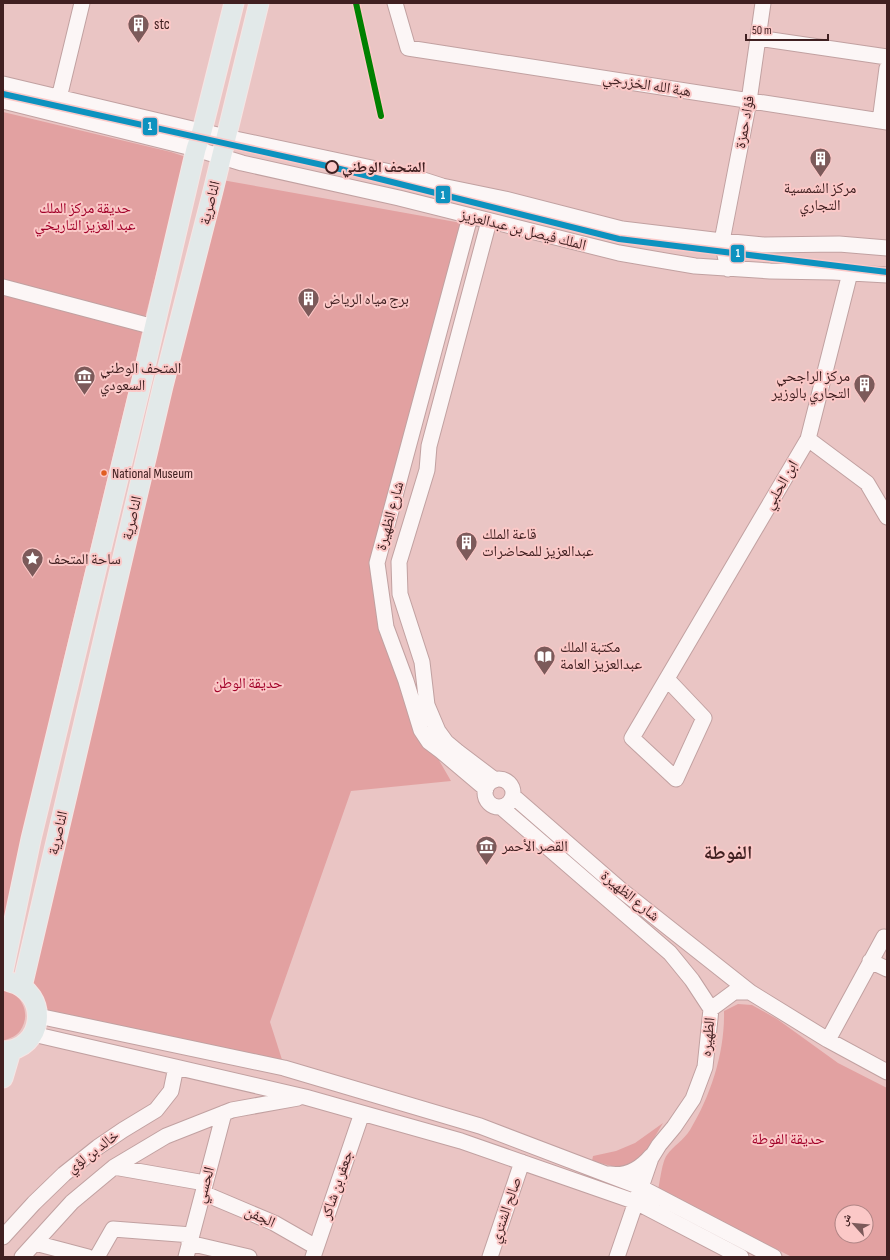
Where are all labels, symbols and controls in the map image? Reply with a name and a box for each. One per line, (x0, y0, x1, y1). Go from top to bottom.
building icon: stc (126, 11, 152, 44)
place label: stc (154, 15, 170, 34)
scale bar (746, 16, 828, 42)
text: 50 m (752, 23, 772, 38)
street label: هبة الله الخزرجي (601, 69, 693, 103)
street label: فؤاد حمزة (731, 94, 759, 150)
line badge: 1 (142, 117, 158, 136)
text: 1 (148, 120, 153, 133)
building icon: مركز الشمسية التجاري (807, 146, 833, 179)
place label: المتحف الوطني (342, 158, 426, 178)
marker: المتحف الوطني (325, 160, 339, 174)
street label: الناصرية (195, 179, 225, 227)
place label: مركز الشمسية التجاري (784, 179, 856, 216)
line badge: 1 (435, 185, 451, 204)
text: 1 (441, 189, 446, 202)
park label: حديقة مركز الملك عبد العزيز التاريخي (34, 199, 136, 236)
street label: الملك فيصل بن عبدالعزيز (457, 205, 588, 255)
line badge: 1 (730, 244, 745, 263)
text: 1 (736, 247, 741, 260)
building icon: برج مياه الرياض (295, 286, 321, 319)
place label: برج مياه الرياض (324, 290, 409, 309)
place label: المتحف الوطني السعودي (100, 359, 181, 396)
museum icon: المتحف الوطني السعودي (72, 364, 98, 397)
place label: مركز الراجحي التجاري بالوزير (771, 367, 850, 404)
building icon: مركز الراجحي التجاري بالوزير (852, 372, 878, 405)
street label: ابن الحلبي (759, 457, 804, 514)
place label: National Museum (112, 465, 193, 482)
marker: National Museum (99, 468, 109, 478)
street label: شارع الظهيرة (372, 479, 408, 552)
street label: الناصرية (118, 494, 146, 542)
place label: قاعة الملك عبدالعزيز للمحاضرات (482, 525, 594, 561)
building icon: قاعة الملك عبدالعزيز للمحاضرات (454, 530, 480, 563)
place icon: ساحة المتحف (20, 546, 46, 579)
place label: ساحة المتحف (48, 550, 121, 569)
place label: مكتبة الملك عبدالعزيز العامة (560, 638, 642, 674)
library icon: مكتبة الملك عبدالعزيز العامة (532, 643, 558, 676)
park label: حديقة الوطن (213, 674, 283, 693)
street label: الناصرية (44, 809, 72, 857)
museum icon: القصر الأحمر (474, 833, 500, 866)
place label: القصر الأحمر (501, 837, 568, 856)
district label: الفوطة (704, 842, 752, 865)
street label: شارع الظهيرة (597, 866, 663, 926)
street label: الظهيره (696, 1016, 720, 1058)
street label: خالد بن لؤي (63, 1126, 124, 1179)
park label: حديقة الفوطة (751, 1130, 825, 1149)
street label: جعفر بن شاكر (316, 1148, 358, 1223)
street label: الحسي (191, 1165, 221, 1206)
street label: صالح الشتري (486, 1174, 528, 1246)
street label: الجفن (242, 1202, 278, 1232)
north arrow (834, 1204, 874, 1244)
text: ش (837, 1211, 855, 1228)

